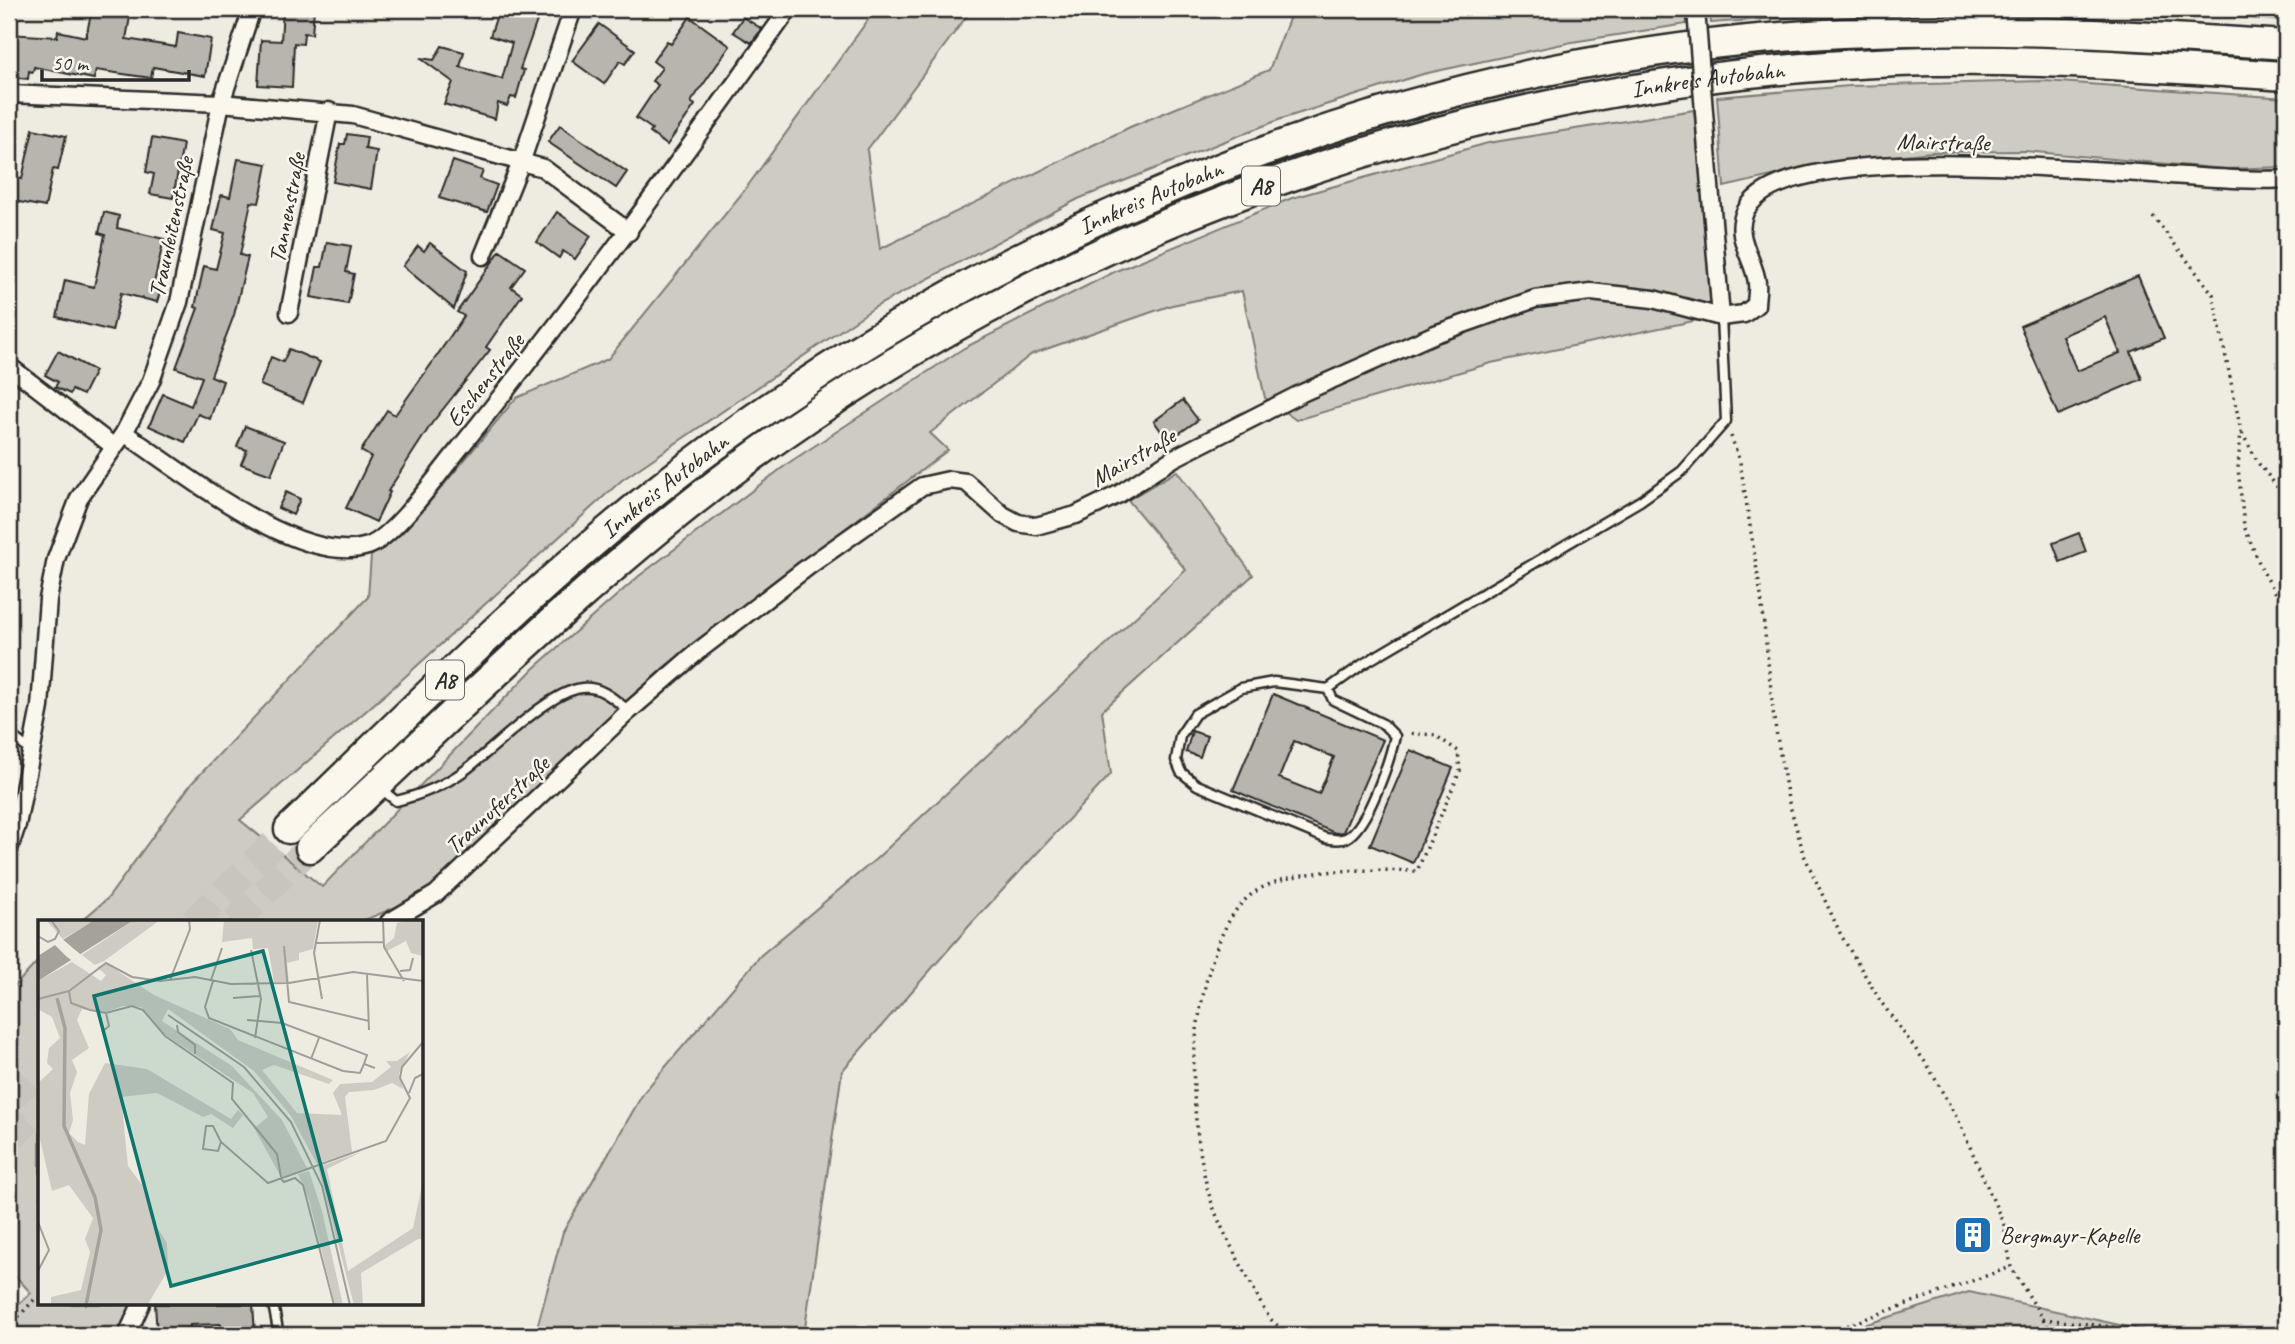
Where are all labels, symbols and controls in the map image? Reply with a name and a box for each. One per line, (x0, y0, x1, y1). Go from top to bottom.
scale bar (42, 38, 189, 82)
text: 50 m (52, 50, 90, 76)
street label: Innkreis Autobahn (1629, 55, 1787, 104)
street label: Mairstraße (1896, 126, 1992, 158)
street label: Tannenstraße (262, 148, 313, 266)
street label: Traunleitenstraße (142, 152, 201, 300)
street label: Innkreis Autobahn (1074, 153, 1228, 242)
road number: A8 (1242, 167, 1280, 206)
street label: Eschenstraße (439, 325, 532, 433)
street label: Mairstraße (1085, 420, 1183, 493)
street label: Innkreis Autobahn (594, 426, 735, 545)
road number: A8 (426, 660, 464, 700)
street label: Traunuferstraße (439, 748, 557, 861)
inset map (38, 920, 424, 1306)
building icon: Bergmayr-Kapelle (1952, 1214, 1994, 1256)
place label: Bergmayr-Kapelle (2000, 1220, 2142, 1250)

